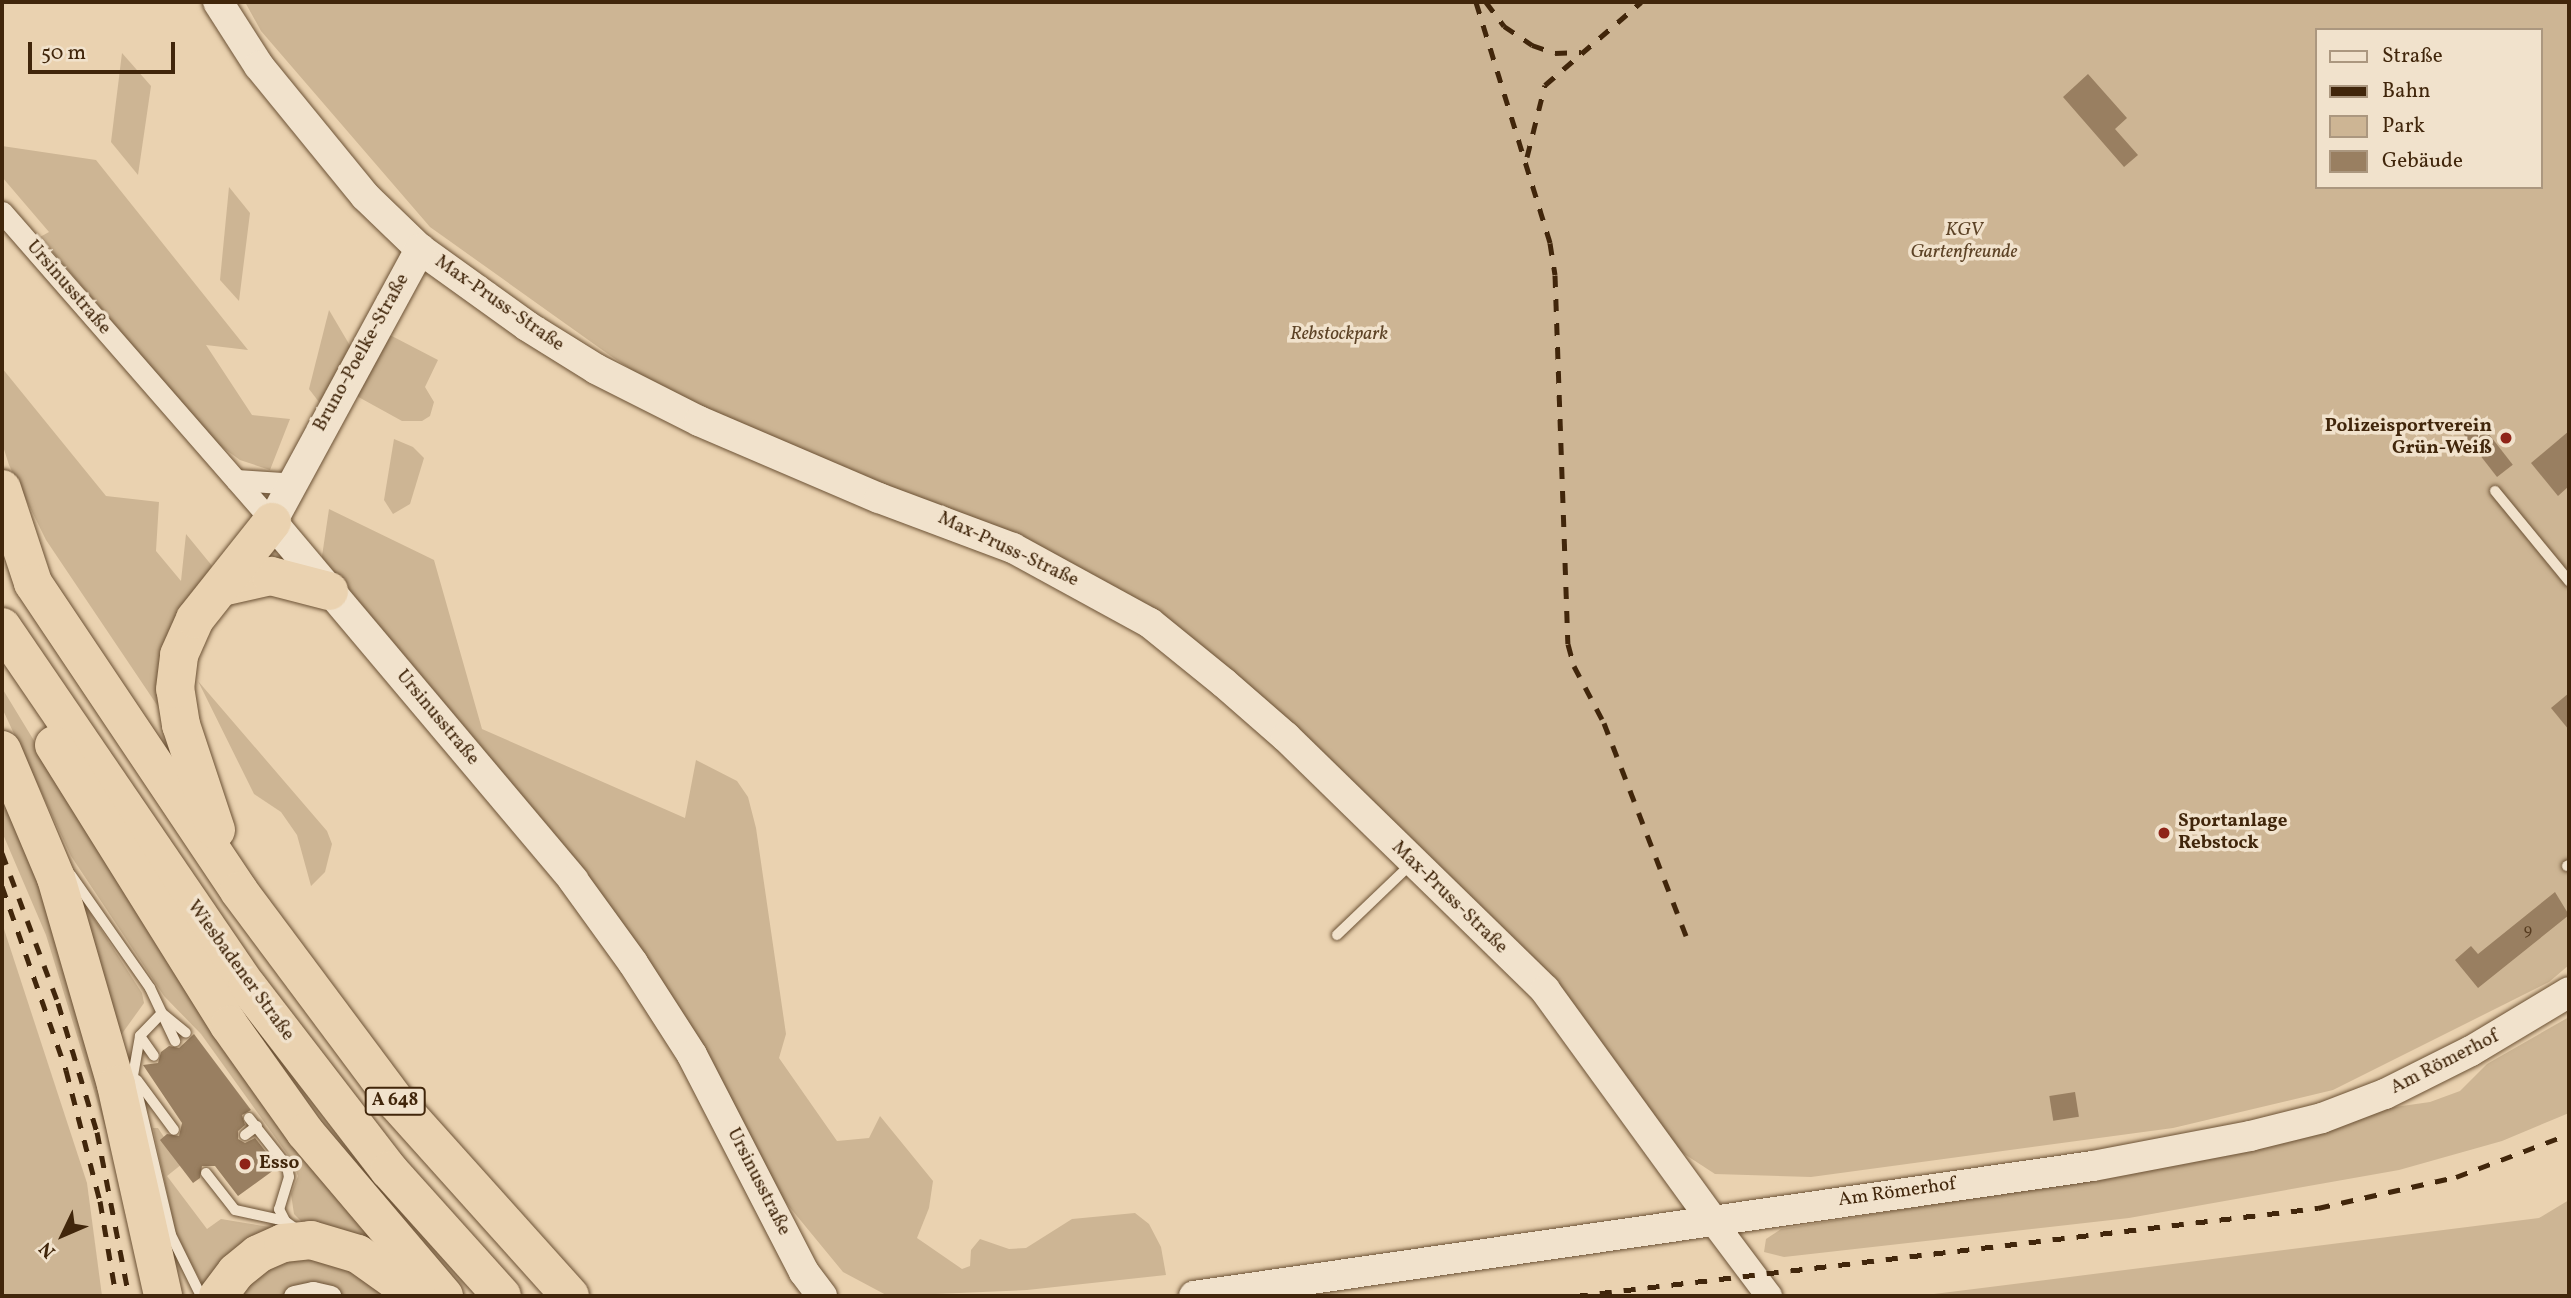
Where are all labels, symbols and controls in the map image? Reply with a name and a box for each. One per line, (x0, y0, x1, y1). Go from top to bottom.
scale bar (32, 28, 178, 72)
legend (2316, 28, 2543, 189)
text: 50 m (41, 39, 86, 68)
text: Straße (2382, 42, 2443, 71)
text: Bahn (2382, 77, 2431, 106)
text: Park (2382, 112, 2425, 141)
text: Gebäude (2382, 147, 2463, 176)
park label: KGV Gartenfreunde (1911, 220, 2017, 264)
street label: Ursinusstraße (21, 236, 115, 340)
street label: Max-Pruss-Straße (430, 251, 568, 357)
street label: Bruno-Poelke-Straße (309, 270, 415, 436)
park label: Rebstockpark (1290, 324, 1388, 346)
place label: Polizeisportverein Grün-Weiß (2325, 416, 2492, 460)
marker: Polizeisportverein Grün-Weiß (2498, 430, 2514, 446)
street label: Max-Pruss-Straße (934, 507, 1082, 593)
street label: Ursinusstraße (391, 666, 483, 770)
place label: Sportanlage Rebstock (2178, 811, 2287, 855)
marker: Sportanlage Rebstock (2156, 825, 2172, 841)
street label: Max-Pruss-Straße (1386, 837, 1512, 959)
street label: Wiesbadener Straße (181, 896, 299, 1046)
house number: 9 (2524, 921, 2532, 941)
street label: Am Römerhof (2387, 1026, 2503, 1100)
road number: A 648 (364, 1086, 426, 1116)
street label: Ursinusstraße (721, 1125, 795, 1239)
place label: Esso (259, 1153, 299, 1175)
marker: Esso (237, 1156, 253, 1172)
street label: Am Römerhof (1837, 1173, 1957, 1213)
north arrow (28, 1200, 98, 1270)
text: N (34, 1236, 62, 1264)

